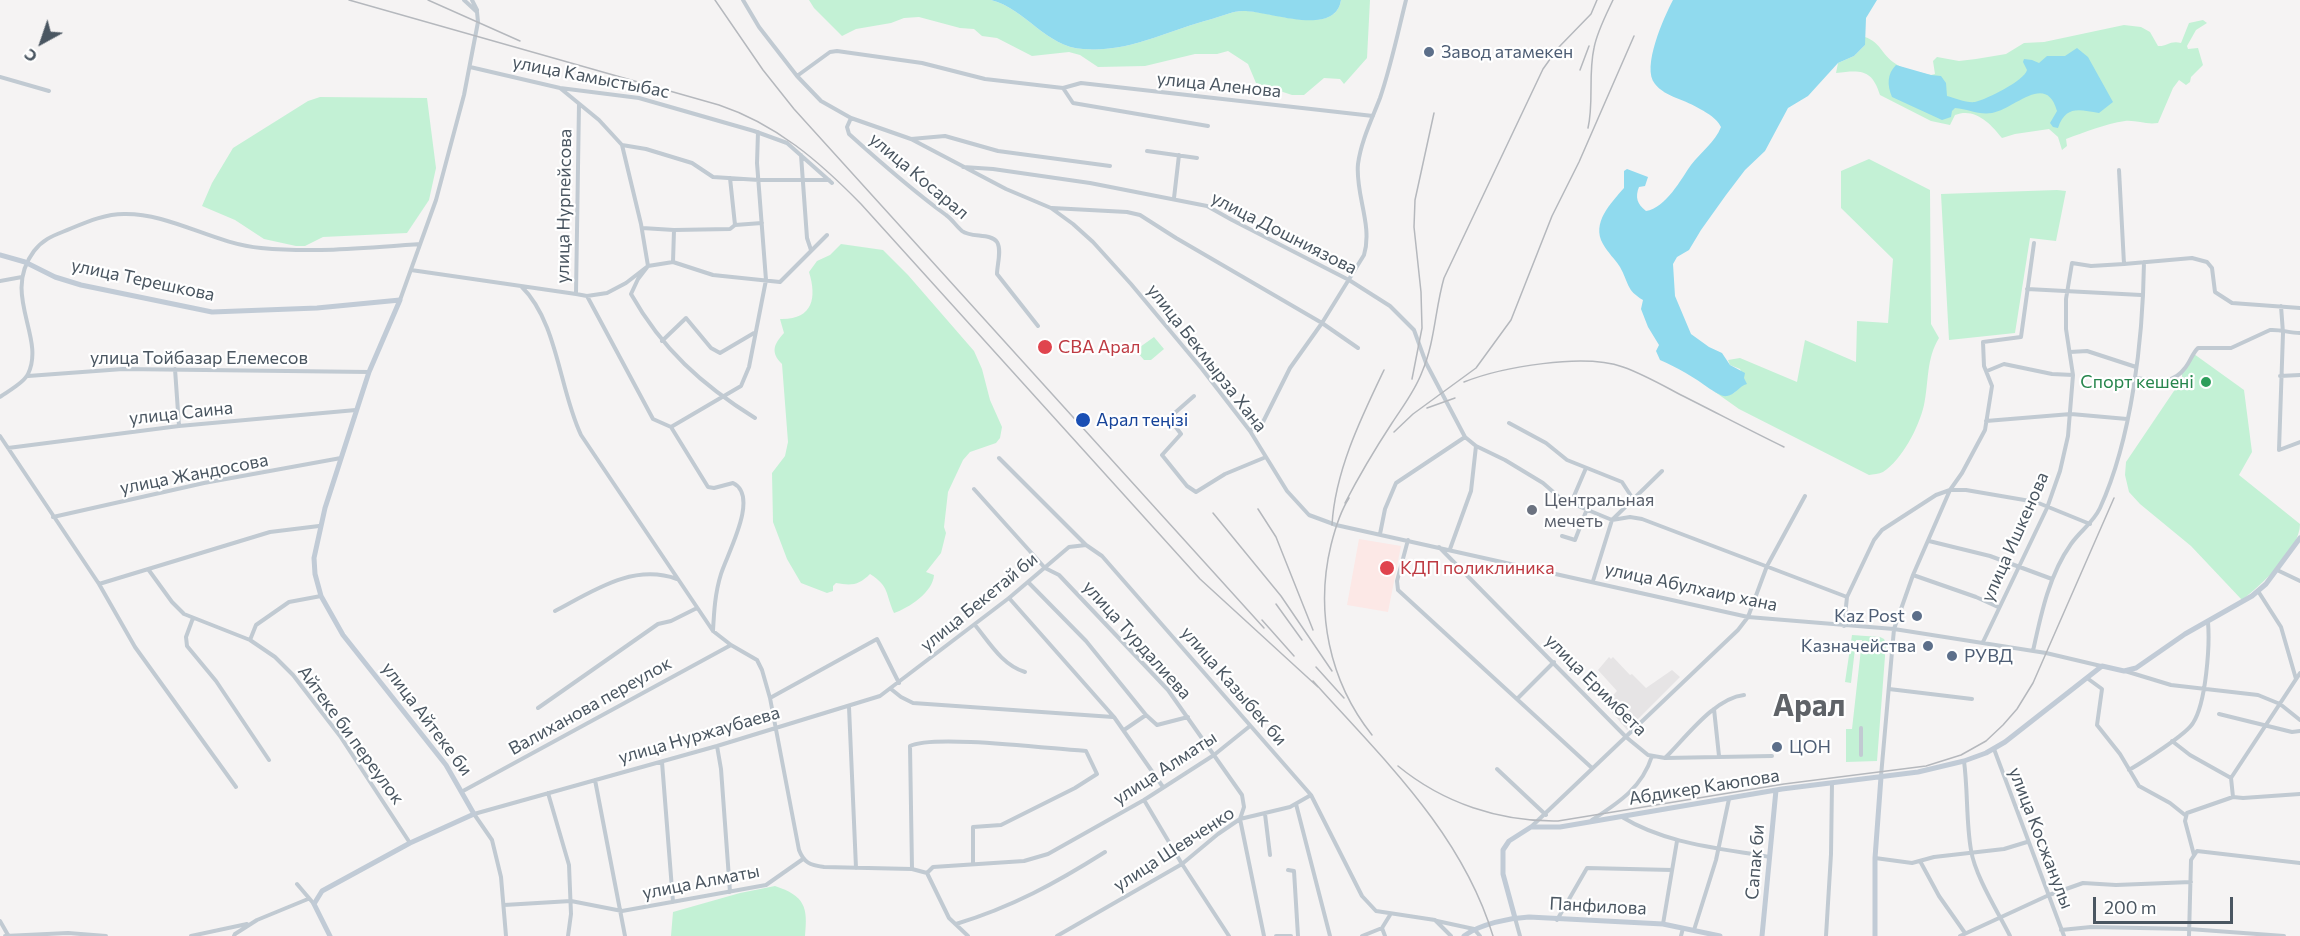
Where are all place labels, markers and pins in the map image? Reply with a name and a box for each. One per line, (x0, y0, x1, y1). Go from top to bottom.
place label: Завод атамекен (1441, 41, 1573, 63)
marker: Завод атамекен (1422, 45, 1436, 59)
place label: СВА Арал (1058, 336, 1140, 358)
marker: СВА Арал (1036, 338, 1054, 356)
place label: Спорт кешені (2080, 371, 2194, 393)
marker: Спорт кешені (2199, 375, 2213, 389)
place label: Арал теңізі (1096, 409, 1188, 431)
marker: Арал теңізі (1074, 411, 1092, 429)
place label: Центральная мечеть (1544, 489, 1655, 532)
marker: Центральная мечеть (1525, 503, 1539, 517)
place label: КДП поликлиника (1400, 557, 1555, 579)
marker: КДП поликлиника (1378, 559, 1396, 577)
place label: Kaz Post (1834, 605, 1905, 627)
marker: Kaz Post (1910, 609, 1924, 623)
place label: Казначейства (1801, 635, 1916, 657)
marker: Казначейства (1921, 639, 1935, 653)
place label: РУВД (1964, 645, 2013, 667)
marker: РУВД (1945, 649, 1959, 663)
place label: ЦОН (1789, 736, 1831, 758)
marker: ЦОН (1770, 740, 1784, 754)

